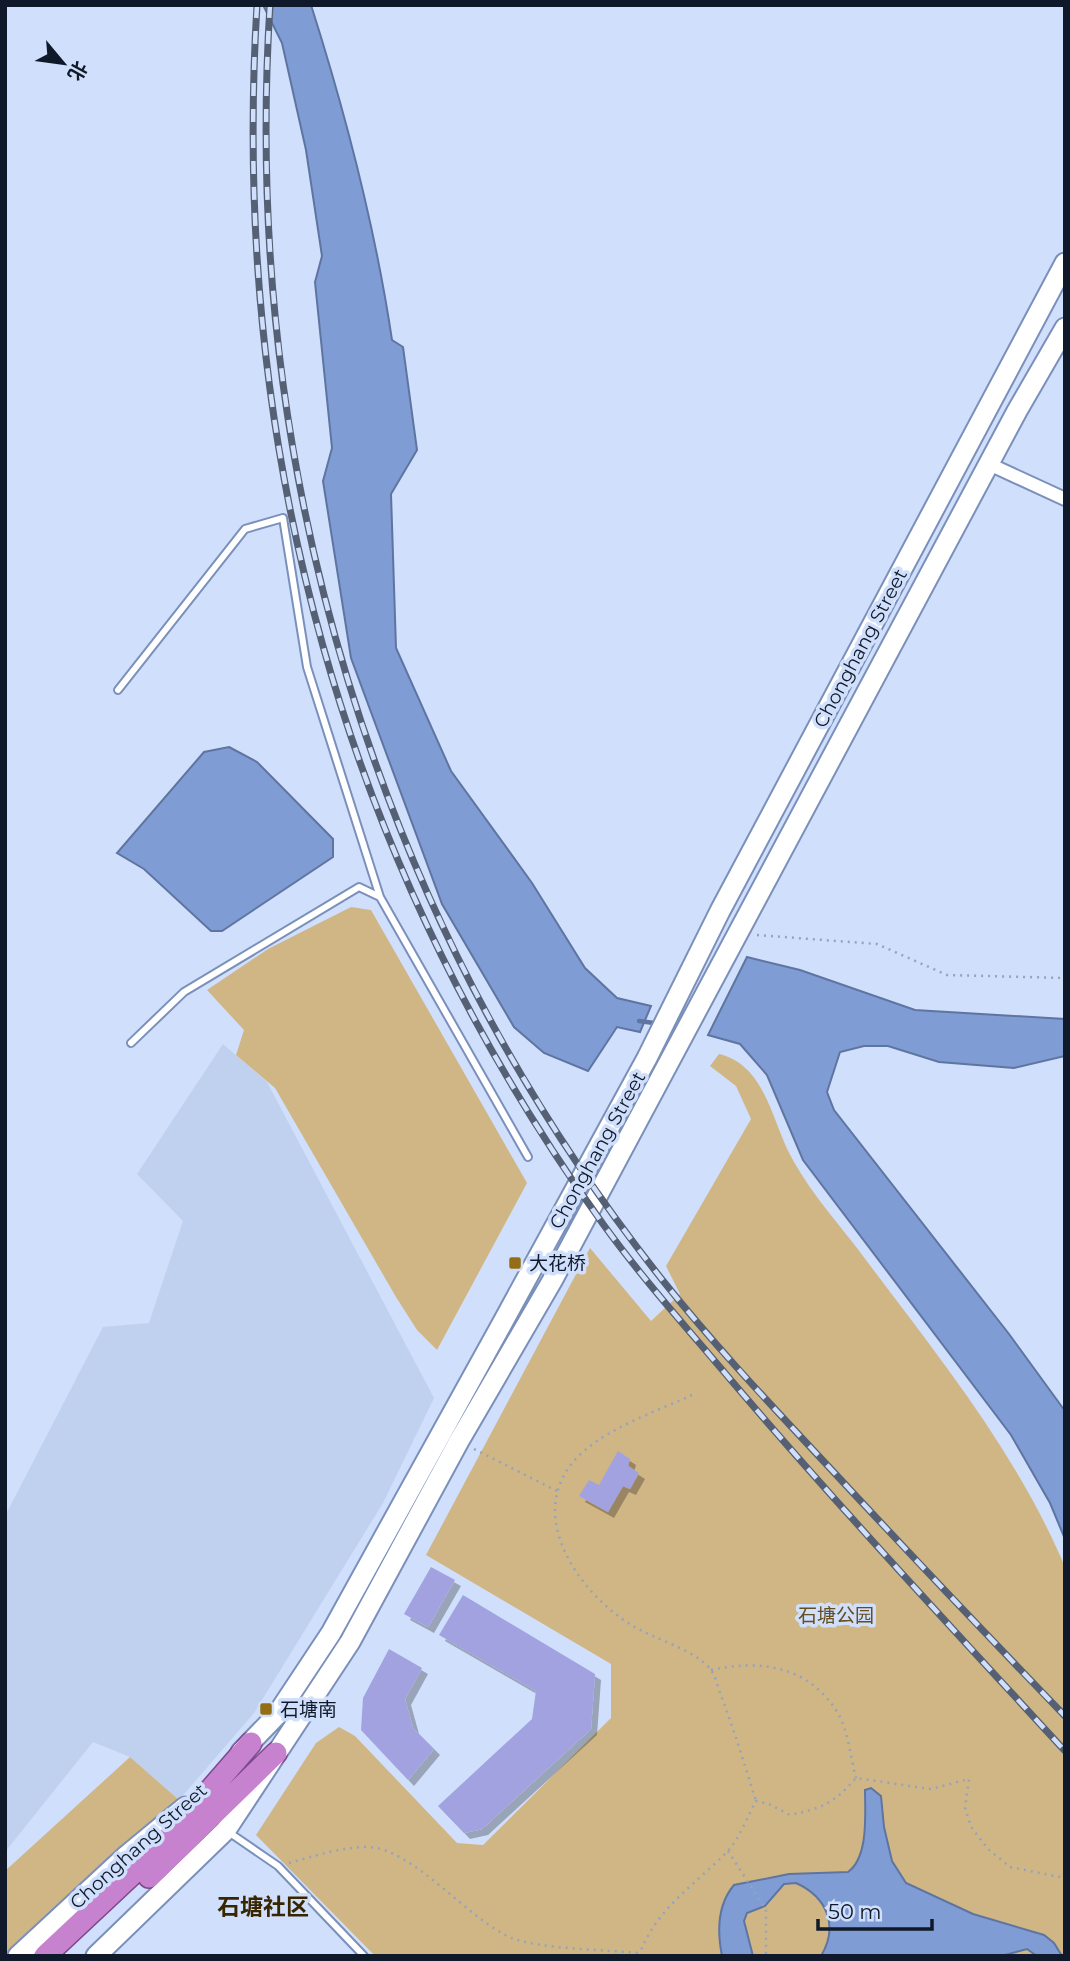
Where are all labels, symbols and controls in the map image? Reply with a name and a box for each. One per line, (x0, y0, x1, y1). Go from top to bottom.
north arrow (28, 28, 98, 98)
text: 北 (63, 57, 92, 85)
street label: Chonghang Street (809, 565, 912, 732)
street label: Chonghang Street (545, 1067, 650, 1233)
place label: 大花桥 (529, 1252, 586, 1275)
marker: 大花桥 (507, 1255, 523, 1271)
park label: 石塘公园 (798, 1604, 874, 1627)
place label: 石塘南 (280, 1698, 337, 1721)
marker: 石塘南 (258, 1701, 274, 1717)
street label: Chonghang Street (65, 1779, 212, 1914)
scale bar (818, 1888, 932, 1932)
district label: 石塘社区 (217, 1893, 309, 1921)
text: 50 m (828, 1899, 882, 1924)

